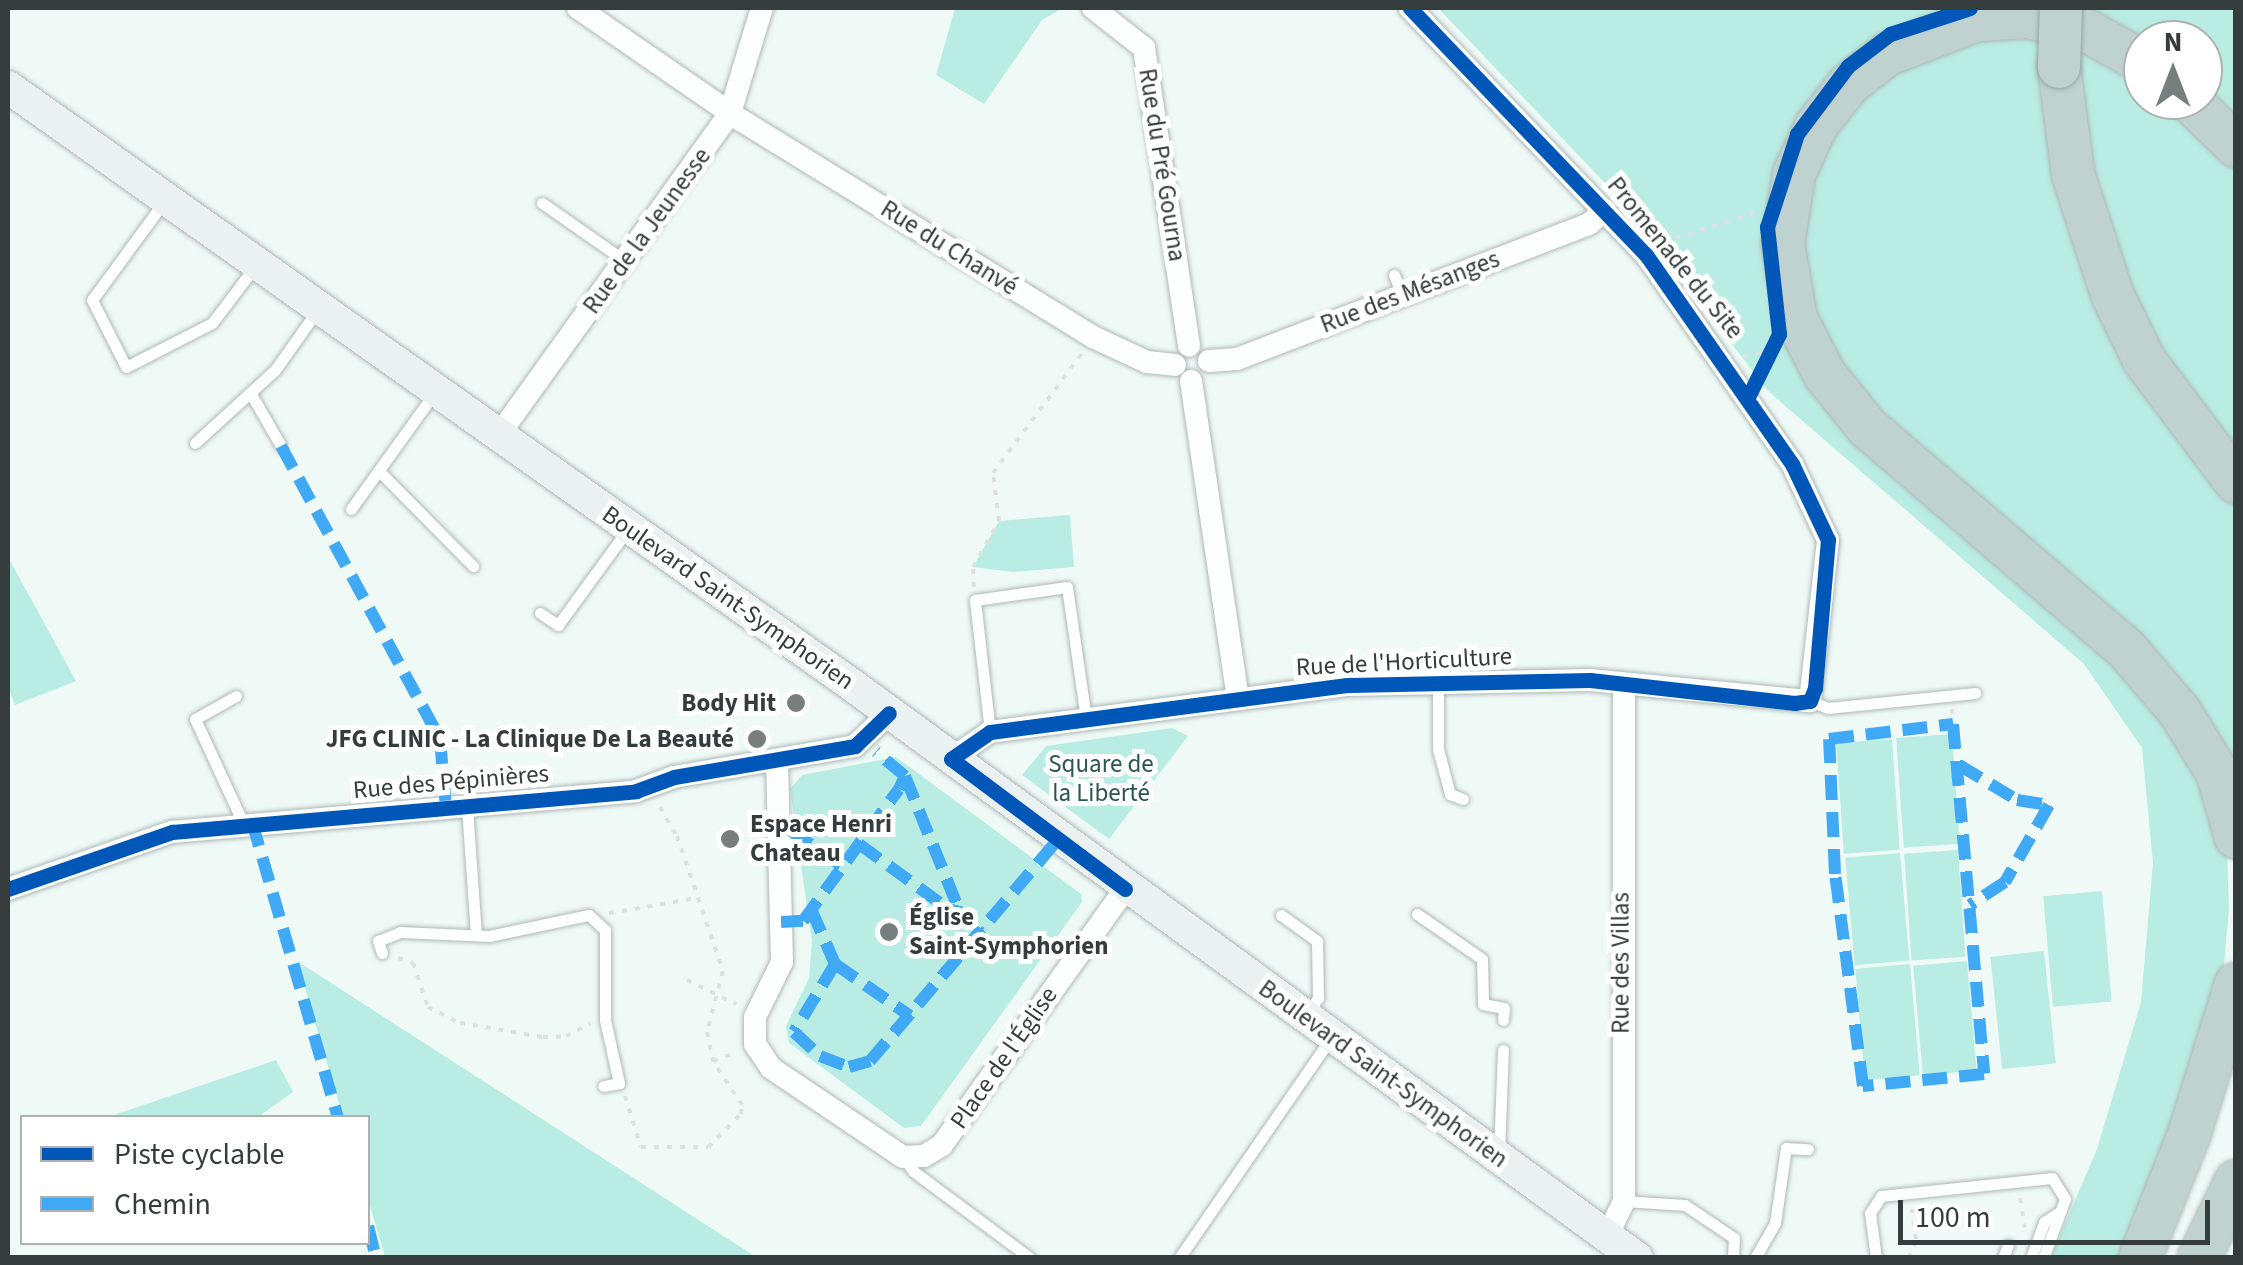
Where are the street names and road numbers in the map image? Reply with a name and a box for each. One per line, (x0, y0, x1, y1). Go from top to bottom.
street label: Rue du Pré Gourna (1132, 66, 1192, 264)
street label: Rue de la Jeunesse (577, 142, 717, 320)
street label: Promenade du Site (1601, 171, 1749, 345)
street label: Rue du Chanvé (875, 194, 1023, 302)
street label: Rue des Mésanges (1316, 244, 1504, 340)
street label: Boulevard Saint-Symphorien (596, 500, 860, 696)
street label: Rue de l'Horticulture (1295, 641, 1513, 683)
street label: Rue des Pépinières (352, 758, 550, 806)
street label: Rue des Villas (1606, 892, 1636, 1034)
street label: Boulevard Saint-Symphorien (1253, 974, 1513, 1174)
street label: Place de l'Église (944, 981, 1064, 1135)

